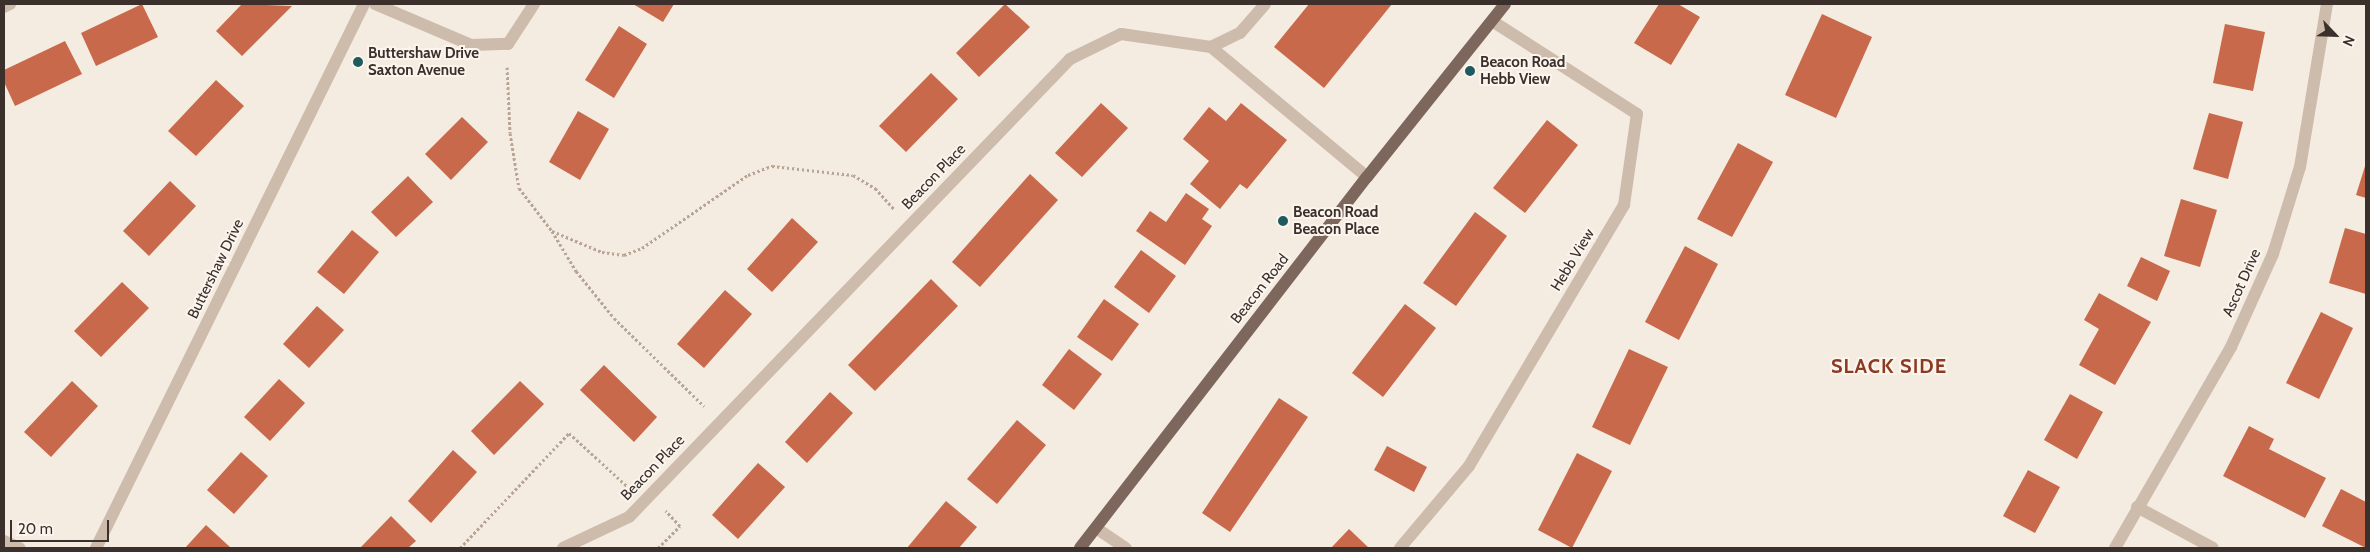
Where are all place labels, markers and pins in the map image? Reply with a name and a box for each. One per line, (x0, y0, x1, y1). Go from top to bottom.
place label: Buttershaw Drive Saxton Avenue (368, 44, 479, 79)
place label: Beacon Road Hebb View (1480, 53, 1565, 88)
marker: Buttershaw Drive Saxton Avenue (352, 56, 364, 68)
marker: Beacon Road Hebb View (1464, 65, 1476, 77)
place label: Beacon Road Beacon Place (1293, 203, 1379, 238)
marker: Beacon Road Beacon Place (1277, 215, 1289, 227)

